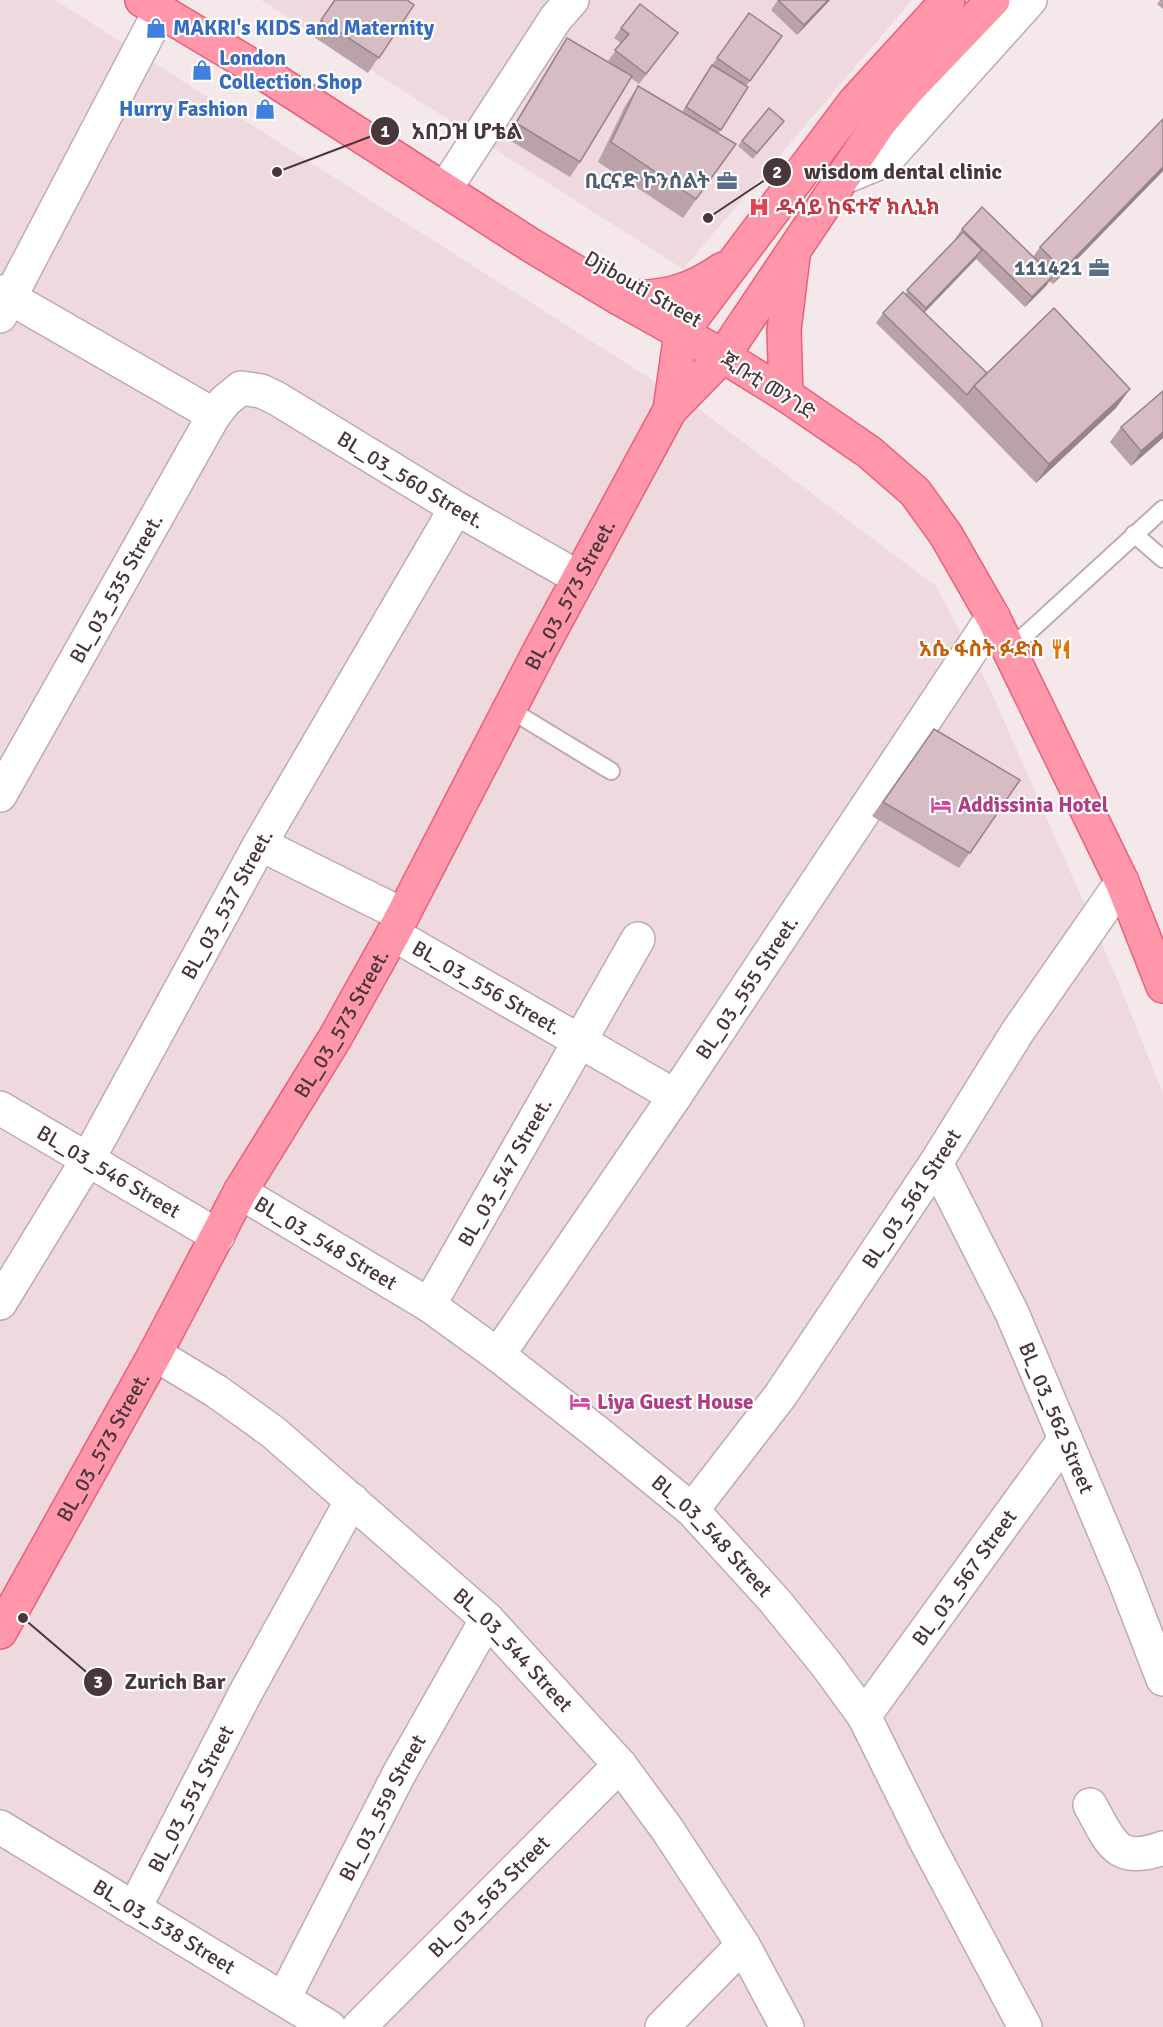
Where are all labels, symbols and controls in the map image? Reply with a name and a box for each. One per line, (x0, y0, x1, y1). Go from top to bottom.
place label: MAKRI's KIDS and Maternity (173, 15, 435, 41)
shop icon: MAKRI's KIDS and Maternity (144, 16, 168, 40)
place label: London Collection Shop (219, 45, 362, 95)
shop icon: London Collection Shop (190, 58, 214, 82)
place label: Hurry Fashion (119, 96, 248, 122)
shop icon: Hurry Fashion (253, 97, 277, 121)
callout: አበጋዝ ሆቴል (370, 111, 534, 151)
text: አበጋዝ ሆቴል (412, 118, 522, 145)
text: 1 (380, 120, 390, 142)
callout: wisdom dental clinic (762, 152, 1014, 192)
text: wisdom dental clinic (804, 158, 1002, 185)
text: 2 (772, 161, 782, 183)
place label: ቢርናድ ኮንሰልት (584, 168, 710, 194)
office icon: ቢርናድ ኮንሰልት (715, 169, 739, 193)
place label: ዱሳይ ከፍተኛ ክሊኒክ (776, 194, 940, 220)
hospital icon: ዱሳይ ከፍተኛ ክሊኒክ (747, 195, 771, 219)
street label: Djibouti Street (580, 245, 706, 333)
place label: 111421 (1014, 255, 1082, 281)
office icon: 111421 (1087, 256, 1111, 280)
street label: ጂቡቲ መንገድ (716, 347, 820, 425)
street label: BL_03_560 Street. (332, 425, 489, 534)
street label: BL_03_535 Street. (64, 509, 169, 668)
street label: BL_03_573 Street. (519, 515, 621, 674)
place label: አሴ ፋስት ፉድስ (919, 636, 1044, 662)
restaurant icon: አሴ ፋስት ፉድስ (1049, 637, 1073, 661)
place label: Addissinia Hotel (958, 792, 1109, 818)
hotel icon: Addissinia Hotel (929, 793, 953, 817)
street label: BL_03_537 Street. (176, 824, 279, 984)
street label: BL_03_555 Street. (690, 911, 804, 1064)
street label: BL_03_556 Street. (408, 935, 566, 1041)
street label: BL_03_573 Street. (288, 945, 395, 1103)
street label: BL_03_547 Street. (452, 1093, 558, 1251)
street label: BL_03_546 Street (32, 1120, 185, 1224)
street label: BL_03_561 Street (856, 1124, 967, 1274)
street label: BL_03_548 Street (250, 1191, 402, 1296)
street label: BL_03_562 Street (1013, 1338, 1100, 1497)
street label: BL_03_573 Street. (51, 1367, 155, 1526)
place label: Liya Guest House (597, 1389, 753, 1415)
hotel icon: Liya Guest House (568, 1390, 592, 1414)
street label: BL_03_548 Street (646, 1469, 778, 1602)
street label: BL_03_567 Street (906, 1504, 1022, 1651)
street label: BL_03_544 Street (448, 1582, 578, 1717)
callout: Zurich Bar (83, 1662, 238, 1702)
text: Zurich Bar (125, 1668, 226, 1695)
text: 3 (93, 1671, 103, 1693)
street label: BL_03_551 Street (142, 1721, 240, 1877)
street label: BL_03_559 Street (333, 1730, 432, 1886)
street label: BL_03_563 Street (423, 1830, 555, 1963)
street label: BL_03_538 Street (88, 1874, 240, 1980)

